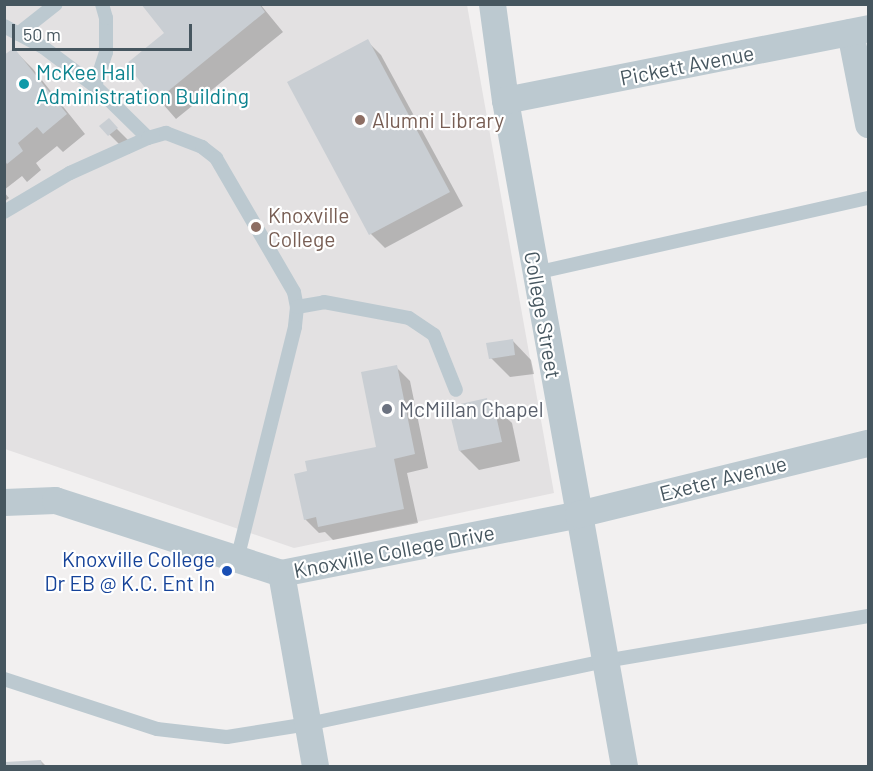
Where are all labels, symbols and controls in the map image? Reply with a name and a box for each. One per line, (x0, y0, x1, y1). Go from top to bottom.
scale bar (15, 12, 195, 50)
text: 50 m (23, 23, 61, 45)
street label: Pickett Avenue (618, 40, 756, 90)
place label: McKee Hall Administration Building (36, 59, 249, 109)
marker: McKee Hall Administration Building (17, 77, 31, 91)
place label: Alumni Library (372, 107, 504, 133)
marker: Alumni Library (353, 113, 367, 127)
place label: Knoxville College (268, 202, 349, 252)
marker: Knoxville College (249, 220, 263, 234)
street label: College Street (519, 249, 567, 381)
place label: McMillan Chapel (399, 396, 543, 422)
marker: McMillan Chapel (380, 402, 394, 416)
street label: Exeter Avenue (657, 450, 789, 506)
street label: Knoxville College Drive (291, 519, 497, 583)
place label: Knoxville College Dr EB @ K.C. Ent In (45, 546, 215, 596)
marker: Knoxville College Dr EB @ K.C. Ent In (220, 564, 234, 578)

